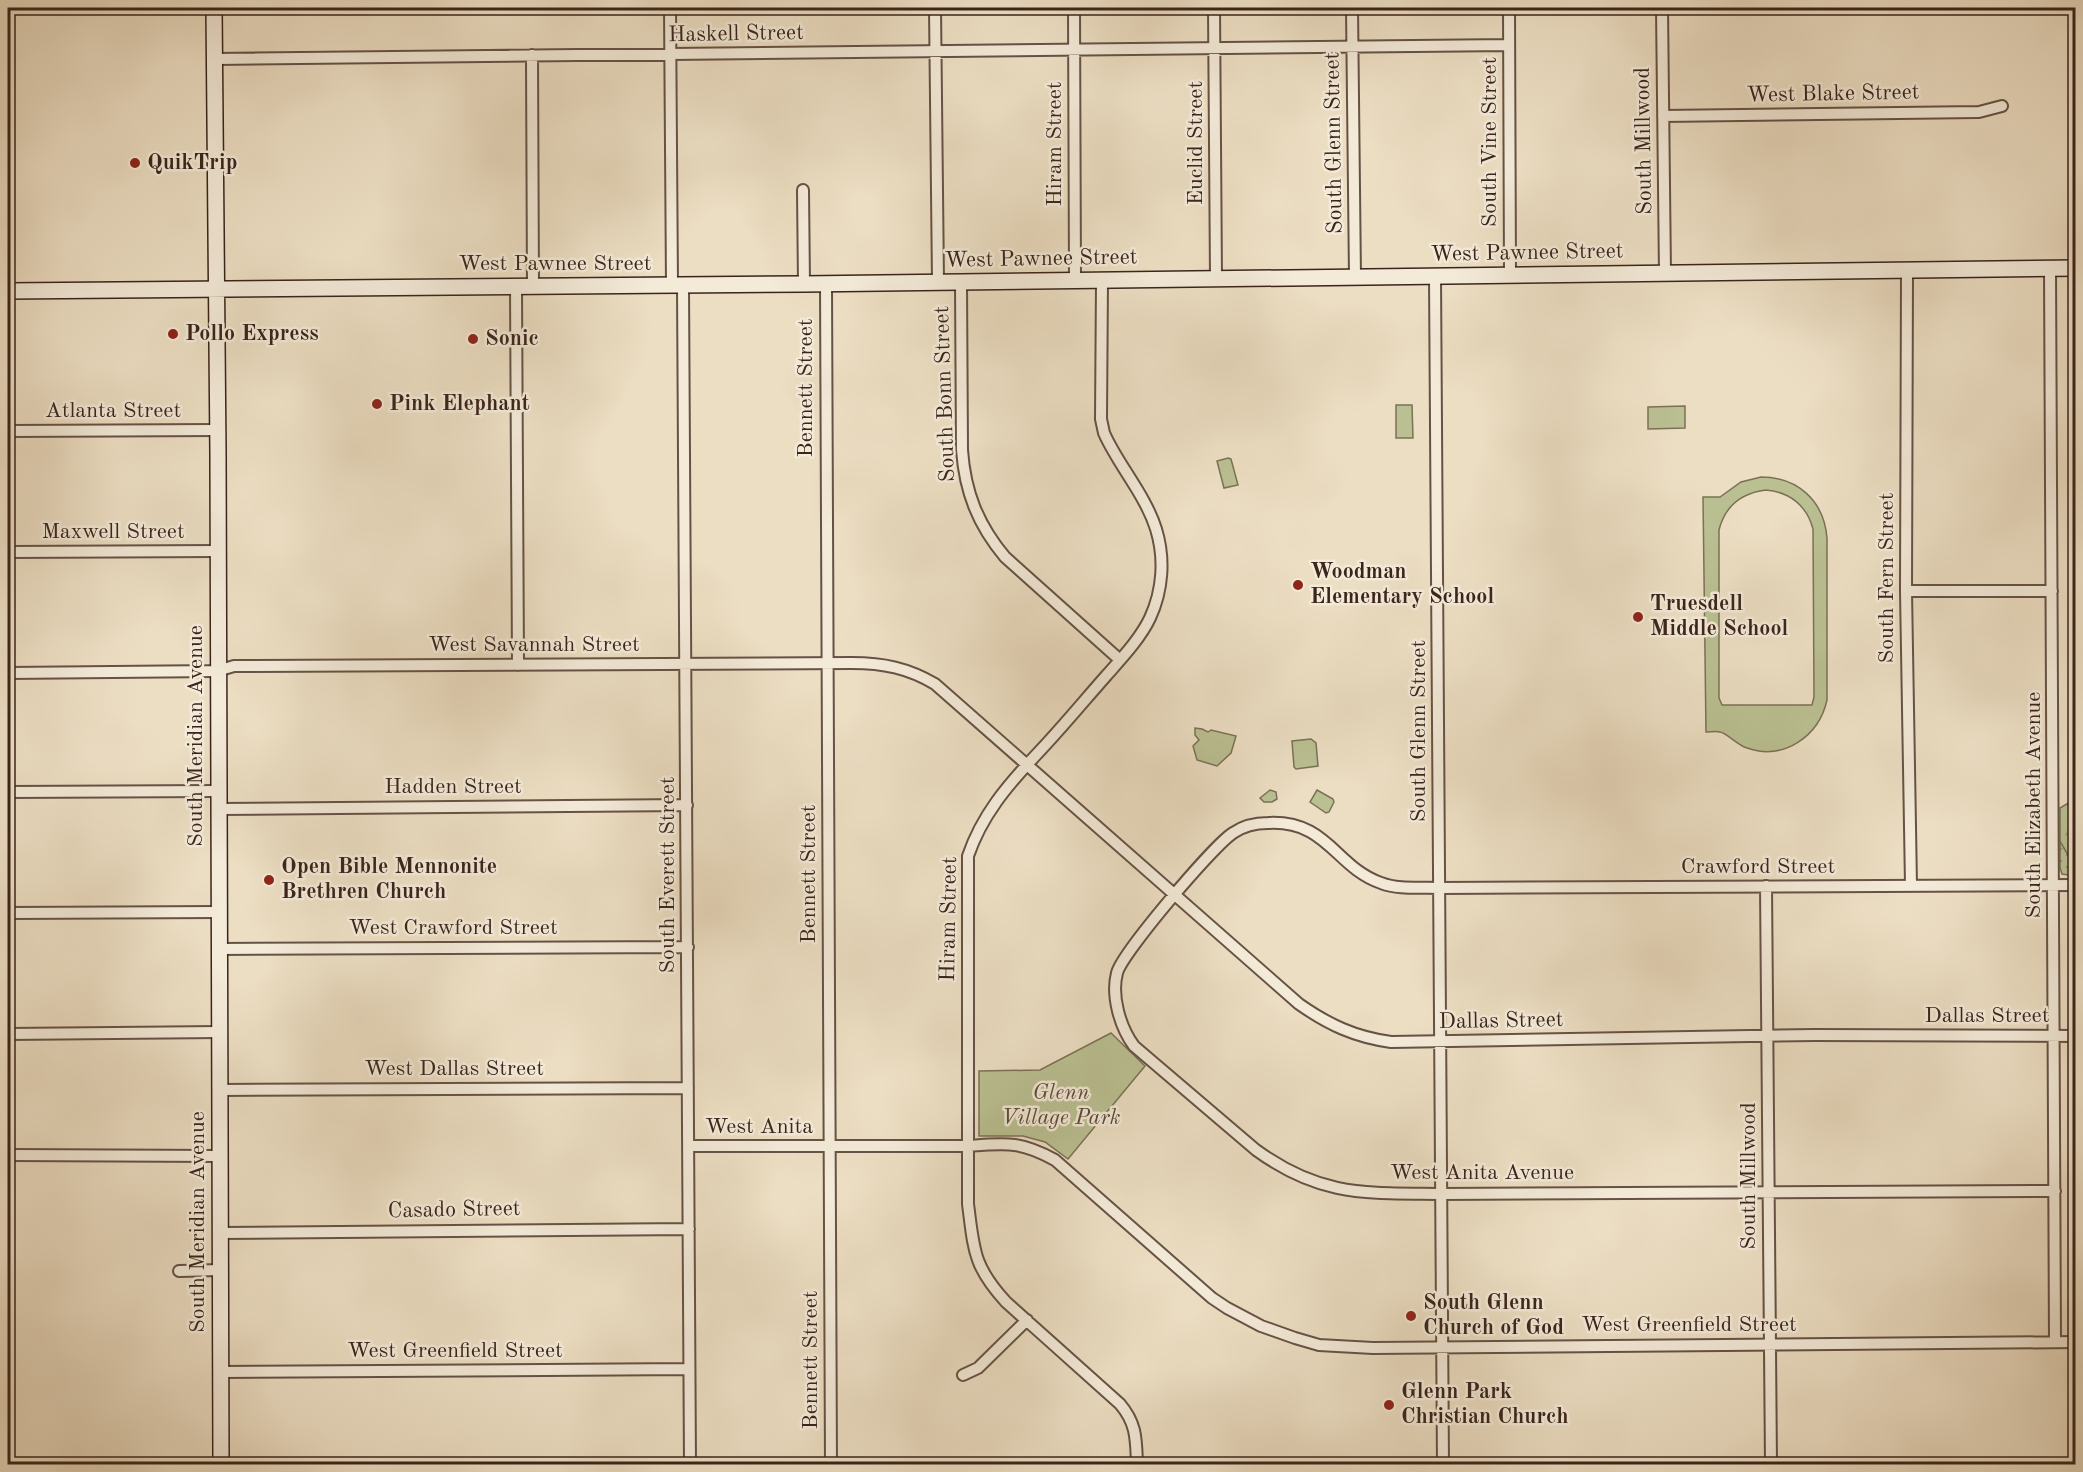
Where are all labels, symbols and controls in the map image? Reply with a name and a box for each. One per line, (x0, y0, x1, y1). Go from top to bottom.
street label: Haskell Street (668, 22, 804, 46)
street label: South Glenn Street (1321, 52, 1347, 234)
street label: South Vine Street (1479, 57, 1501, 227)
street label: South Millwood (1632, 67, 1656, 215)
street label: Hiram Street (1044, 81, 1066, 207)
street label: Euclid Street (1185, 81, 1207, 205)
street label: West Blake Street (1746, 81, 1920, 107)
place label: QuikTrip (147, 152, 237, 174)
marker: QuikTrip (128, 156, 142, 170)
street label: West Pawnee Street (1430, 240, 1624, 266)
street label: West Pawnee Street (944, 246, 1138, 272)
street label: West Pawnee Street (459, 253, 651, 275)
street label: South Bonn Street (931, 305, 959, 483)
street label: Bennett Street (795, 318, 817, 458)
place label: Pollo Express (185, 323, 319, 345)
marker: Pollo Express (166, 327, 180, 341)
place label: Sonic (485, 328, 539, 350)
marker: Sonic (466, 332, 480, 346)
place label: Pink Elephant (389, 393, 530, 415)
marker: Pink Elephant (370, 397, 384, 411)
street label: Atlanta Street (45, 400, 181, 422)
street label: South Fern Street (1876, 493, 1898, 663)
street label: Maxwell Street (41, 521, 185, 543)
place label: Woodman Elementary School (1310, 561, 1494, 608)
marker: Woodman Elementary School (1291, 578, 1305, 592)
place label: Truesdell Middle School (1650, 593, 1789, 640)
marker: Truesdell Middle School (1631, 610, 1645, 624)
street label: South Meridian Avenue (185, 625, 207, 847)
street label: West Savannah Street (428, 634, 640, 656)
street label: South Glenn Street (1408, 640, 1430, 822)
street label: South Elizabeth Avenue (2023, 692, 2045, 918)
street label: Hadden Street (384, 776, 522, 798)
street label: South Everett Street (657, 776, 679, 974)
street label: Bennett Street (798, 804, 820, 944)
place label: Open Bible Mennonite Brethren Church (281, 856, 497, 903)
street label: Hiram Street (937, 856, 961, 982)
street label: Crawford Street (1681, 856, 1835, 878)
marker: Open Bible Mennonite Brethren Church (262, 873, 276, 887)
street label: West Crawford Street (348, 917, 558, 939)
street label: Dallas Street (1925, 1005, 2049, 1027)
street label: Dallas Street (1438, 1009, 1564, 1033)
street label: West Dallas Street (364, 1058, 544, 1080)
park label: Glenn Village Park (1002, 1082, 1121, 1129)
street label: South Millwood (1738, 1102, 1760, 1250)
street label: South Meridian Avenue (187, 1111, 209, 1333)
street label: West Anita (705, 1116, 813, 1138)
street label: West Anita Avenue (1390, 1162, 1574, 1184)
street label: Casado Street (387, 1198, 521, 1222)
street label: Bennett Street (800, 1290, 822, 1430)
place label: South Glenn Church of God (1423, 1292, 1564, 1339)
marker: South Glenn Church of God (1404, 1309, 1418, 1323)
street label: West Greenfield Street (1581, 1314, 1797, 1336)
street label: West Greenfield Street (347, 1340, 563, 1362)
place label: Glenn Park Christian Church (1401, 1381, 1569, 1428)
marker: Glenn Park Christian Church (1382, 1398, 1396, 1412)

